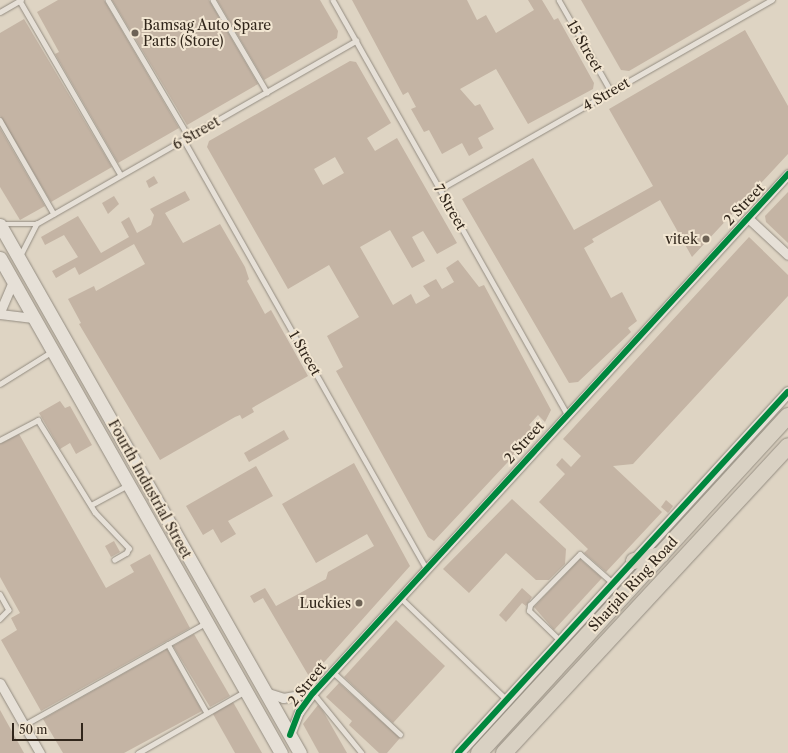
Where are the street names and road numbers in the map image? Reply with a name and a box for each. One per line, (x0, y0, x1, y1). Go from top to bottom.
street label: 15 Street (564, 17, 606, 75)
street label: 4 Street (580, 74, 632, 114)
street label: 6 Street (169, 113, 223, 153)
street label: 2 Street (720, 179, 768, 229)
street label: 7 Street (430, 181, 470, 233)
street label: 1 Street (285, 327, 325, 379)
street label: Fourth Industrial Street (105, 417, 195, 561)
street label: 2 Street (501, 417, 547, 467)
street label: Sharjah Ring Road (585, 533, 681, 635)
street label: 2 Street (285, 659, 329, 709)

